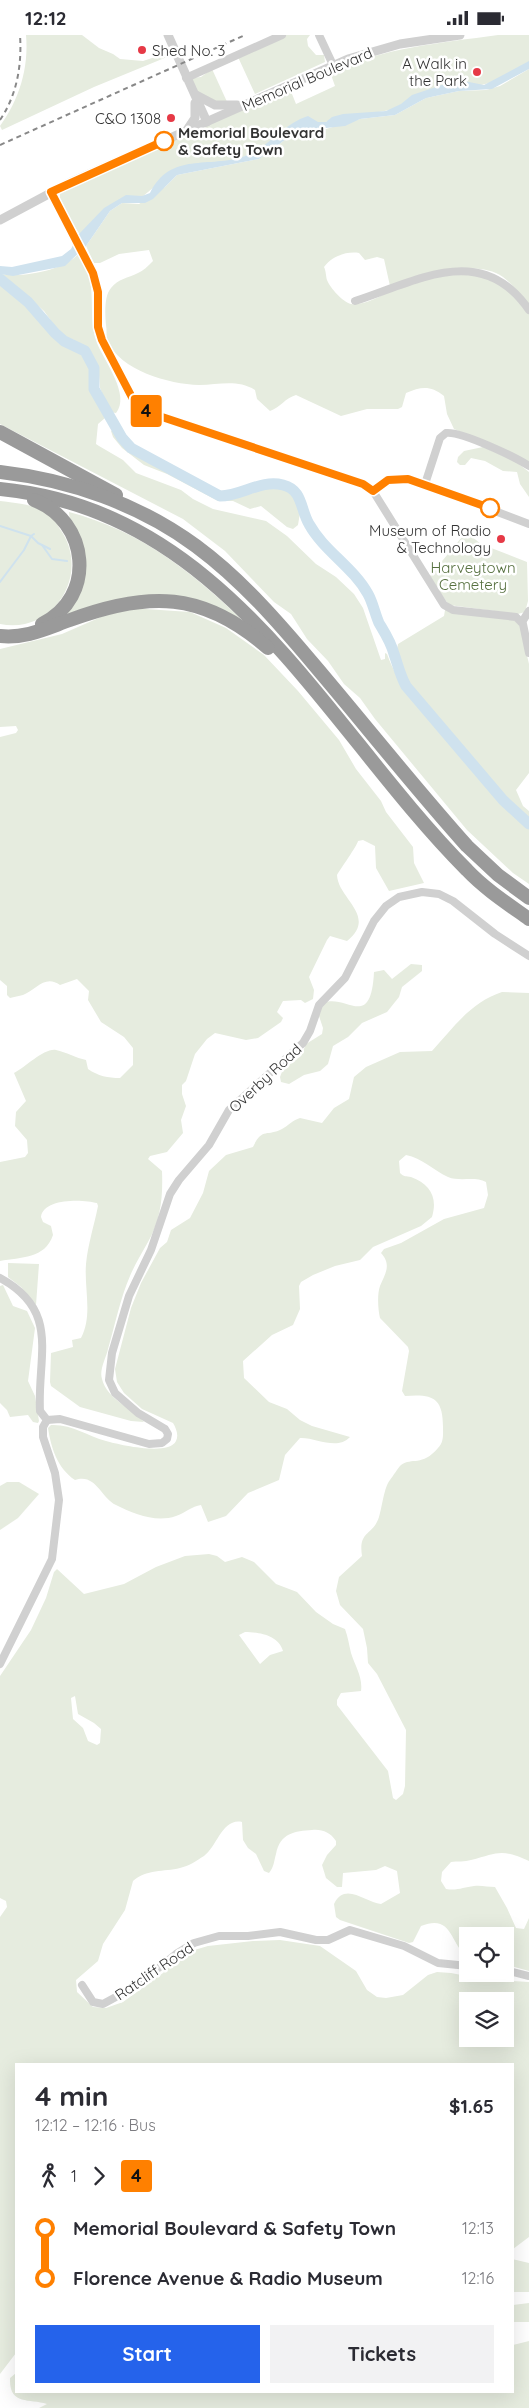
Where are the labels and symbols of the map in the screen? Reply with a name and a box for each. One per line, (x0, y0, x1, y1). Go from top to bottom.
place label: Shed No. 3 (152, 41, 225, 60)
street label: Memorial Boulevard (239, 43, 375, 115)
marker: Shed No. 3 (136, 44, 148, 56)
place label: A Walk in the Park (402, 54, 467, 90)
marker: A Walk in the Park (471, 66, 483, 78)
place label: C&O 1308 (95, 109, 161, 128)
marker: C&O 1308 (165, 112, 177, 124)
place label: Memorial Boulevard & Safety Town (178, 123, 324, 159)
marker: Memorial Boulevard & Safety Town (154, 131, 174, 151)
line badge: 4 (130, 395, 162, 427)
unlabelled marker (480, 498, 500, 518)
place label: Museum of Radio & Technology (369, 521, 491, 557)
marker: Museum of Radio & Technology (495, 533, 507, 545)
park label: Harveytown Cemetery (430, 558, 516, 594)
street label: Overby Road (225, 1039, 305, 1117)
street label: Ratcliff Road (111, 1938, 197, 2004)

